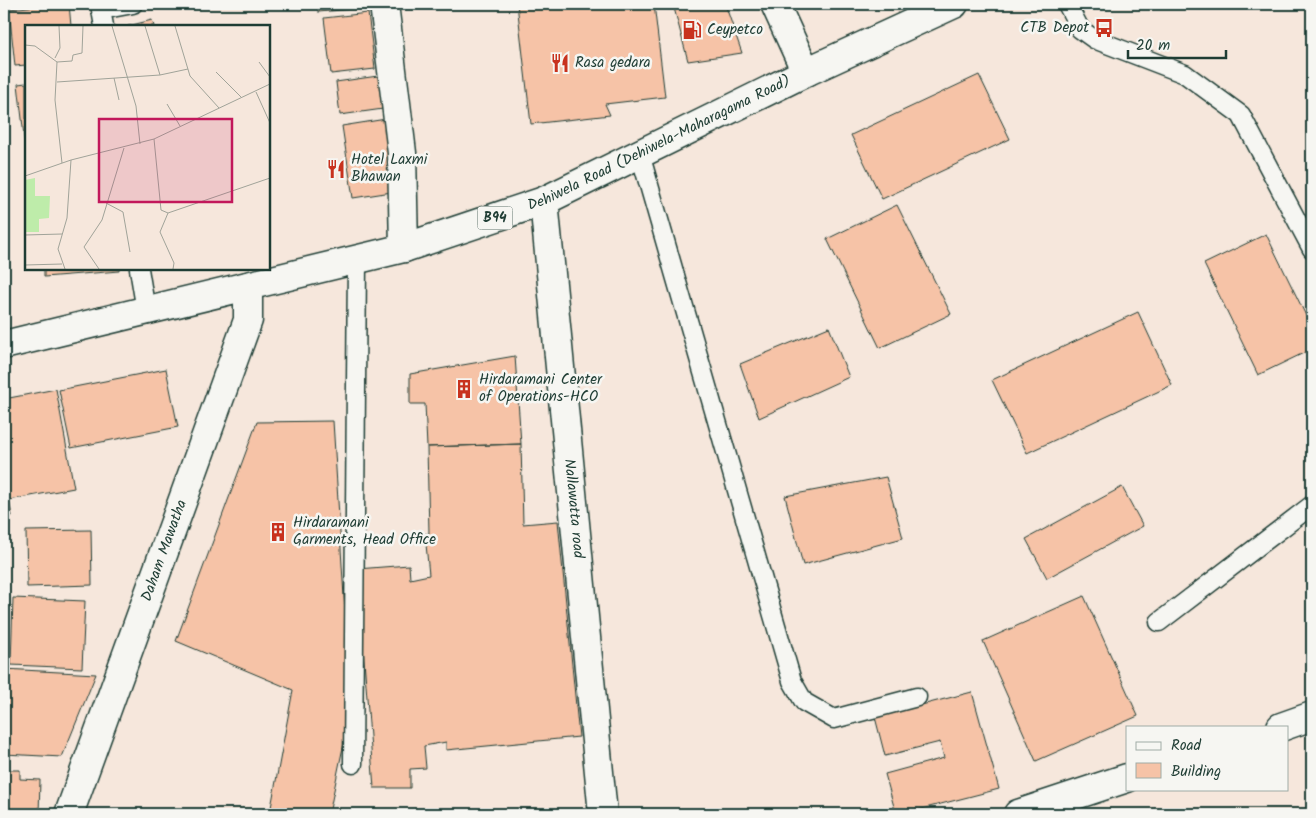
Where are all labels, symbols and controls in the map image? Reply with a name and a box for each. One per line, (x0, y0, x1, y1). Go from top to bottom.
place label: CTB Depot (1020, 16, 1089, 40)
bus stop icon: CTB Depot (1093, 17, 1115, 39)
place label: Ceypetco (707, 18, 763, 42)
fuel station icon: Ceypetco (681, 19, 703, 41)
inset map (25, 25, 270, 270)
scale bar (1128, 28, 1226, 60)
text: 20 m (1136, 34, 1170, 58)
place label: Rasa gedara (575, 51, 651, 75)
restaurant icon: Rasa gedara (549, 52, 571, 74)
street label: Dehiwela Road (Dehiwela-Maharagama Road) (524, 69, 795, 218)
place label: Hotel Laxmi Bhawan (351, 148, 429, 189)
restaurant icon: Hotel Laxmi Bhawan (325, 158, 347, 180)
road number: B94 (478, 207, 512, 230)
place label: Hirdaramani Center of Operations-HCO (479, 368, 603, 409)
building icon: Hirdaramani Center of Operations-HCO (453, 378, 475, 400)
street label: Nallawatta road (557, 458, 590, 560)
street label: Daham Mawatha (135, 496, 194, 605)
place label: Hirdaramani Garments, Head Office (293, 511, 436, 552)
building icon: Hirdaramani Garments, Head Office (267, 521, 289, 543)
legend (1126, 726, 1288, 790)
text: Road (1171, 734, 1202, 758)
text: Building (1171, 760, 1221, 784)

